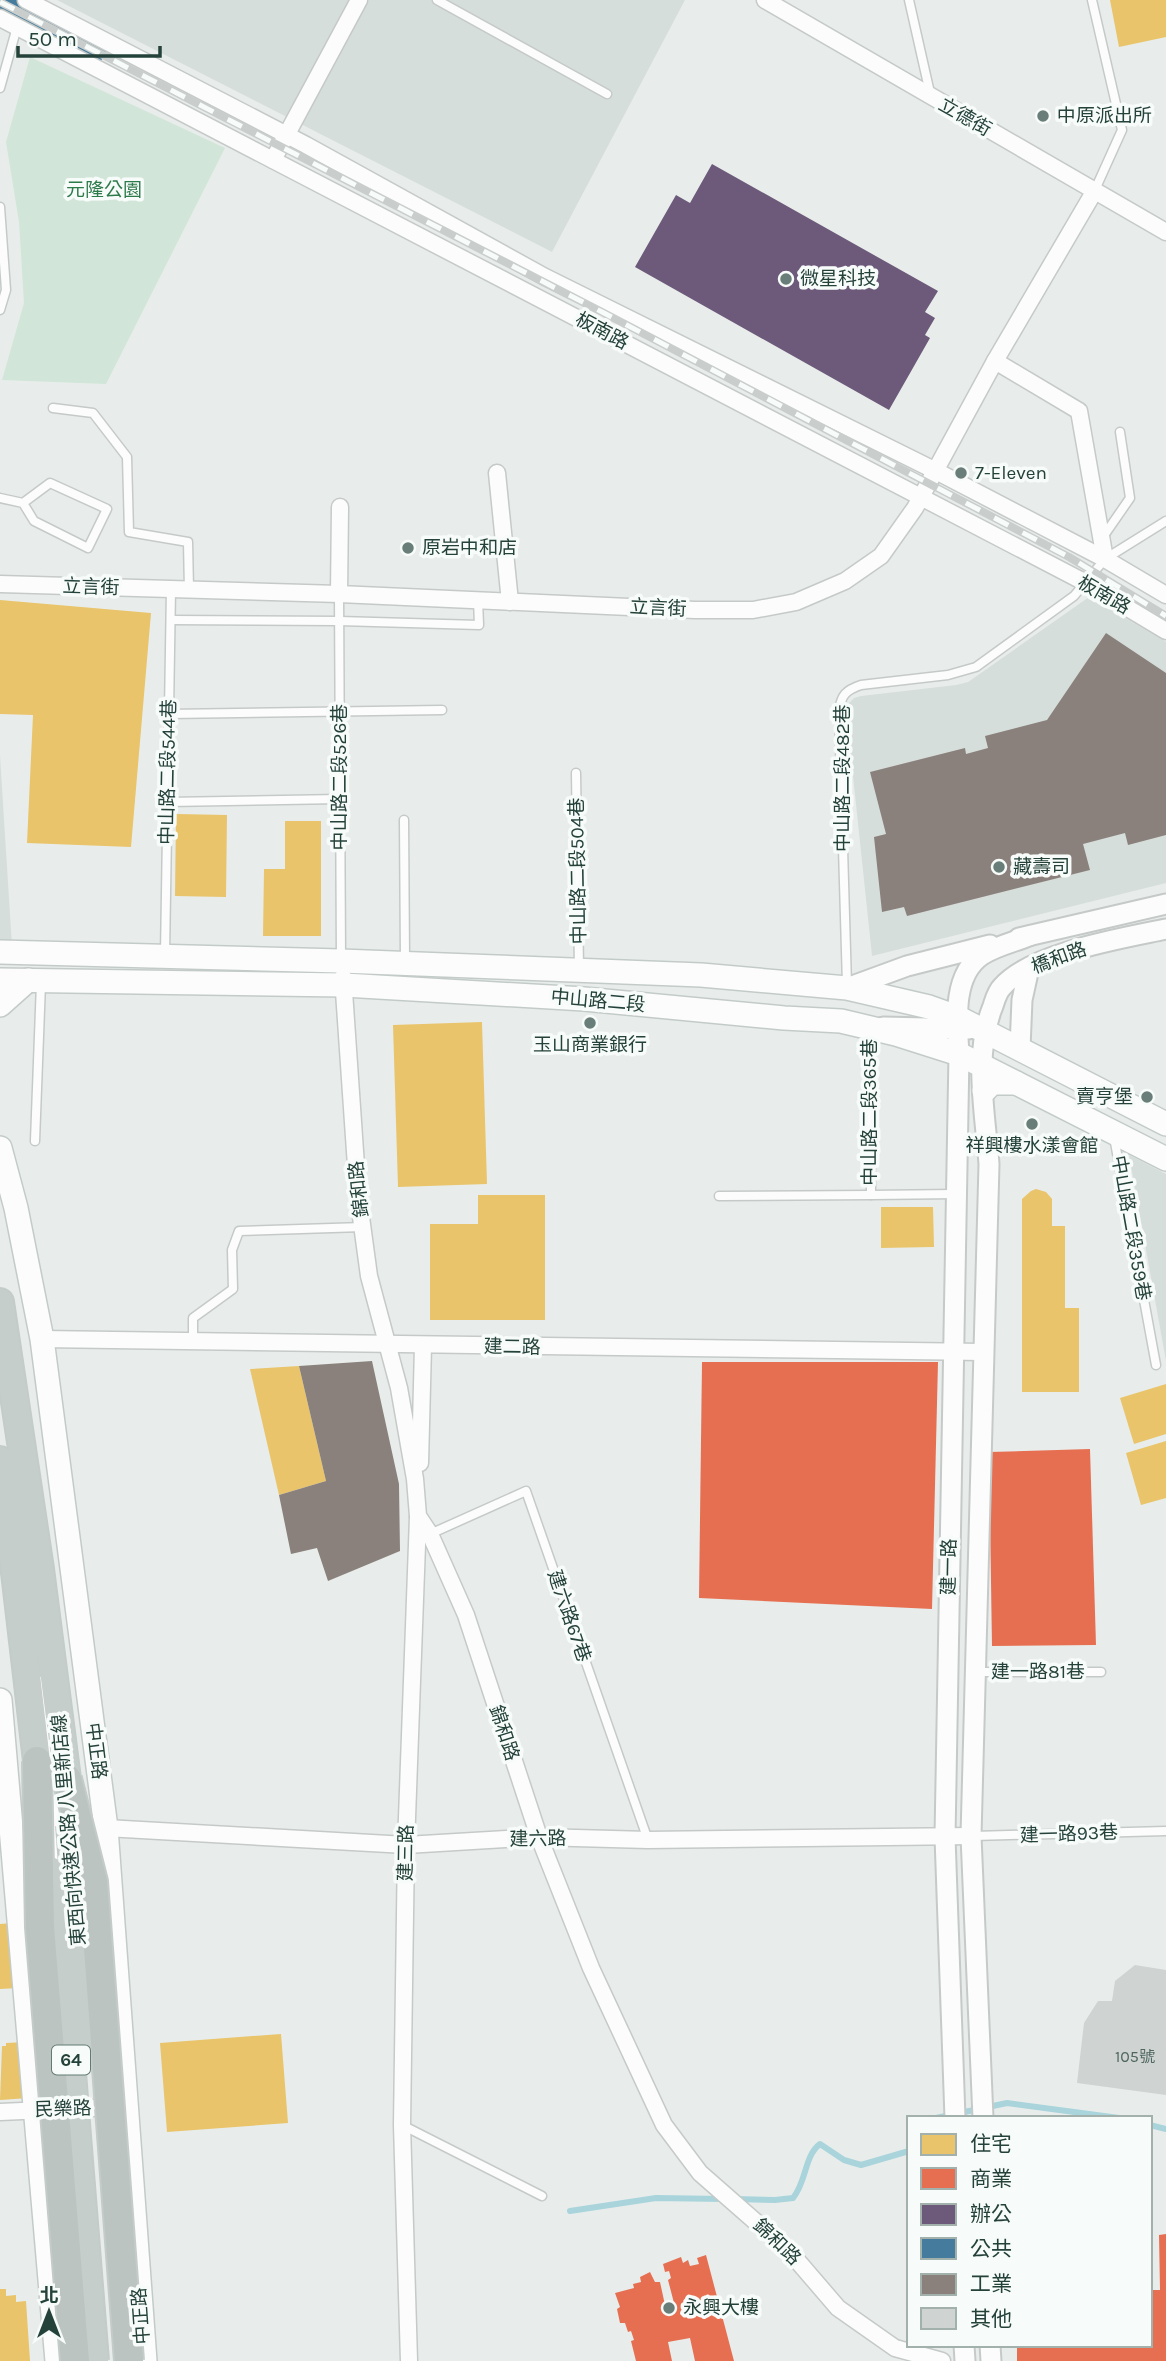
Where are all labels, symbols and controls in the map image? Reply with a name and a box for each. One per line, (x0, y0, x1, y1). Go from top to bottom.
scale bar (18, 14, 159, 58)
text: 50 m (28, 27, 77, 51)
street label: 立德街 (935, 93, 995, 141)
place label: 中原派出所 (1057, 105, 1152, 127)
marker: 中原派出所 (1035, 108, 1051, 124)
park label: 元隆公園 (66, 179, 142, 201)
place label: 微星科技 (800, 268, 876, 290)
marker: 微星科技 (778, 271, 794, 287)
street label: 板南路 (572, 308, 632, 354)
place label: 7-Eleven (975, 462, 1047, 484)
marker: 7-Eleven (953, 465, 969, 481)
place label: 原岩中和店 (422, 537, 517, 559)
marker: 原岩中和店 (400, 540, 416, 556)
street label: 板南路 (1074, 571, 1134, 619)
street label: 立言街 (62, 575, 120, 599)
street label: 立言街 (629, 596, 687, 620)
street label: 中山路二段544巷 (156, 699, 180, 845)
street label: 中山路二段526巷 (329, 704, 351, 850)
street label: 中山路二段482巷 (832, 704, 854, 852)
street label: 中山路二段504巷 (566, 798, 590, 944)
place label: 藏壽司 (1013, 856, 1070, 878)
marker: 藏壽司 (991, 859, 1007, 875)
street label: 橋和路 (1028, 938, 1090, 978)
street label: 中山路二段 (550, 986, 646, 1016)
marker: 玉山商業銀行 (582, 1015, 598, 1031)
place label: 玉山商業銀行 (533, 1034, 647, 1056)
street label: 中山路二段365巷 (859, 1039, 881, 1185)
place label: 賣亨堡 (1076, 1086, 1133, 1108)
marker: 賣亨堡 (1139, 1089, 1155, 1105)
marker: 祥興樓水漾會館 (1024, 1116, 1040, 1132)
place label: 祥興樓水漾會館 (965, 1135, 1099, 1157)
street label: 中山路二段359巷 (1107, 1154, 1155, 1302)
street label: 錦和路 (345, 1159, 373, 1219)
street label: 建二路 (483, 1336, 541, 1358)
street label: 建一路 (938, 1538, 960, 1596)
street label: 建六路67巷 (543, 1567, 595, 1665)
street label: 建一路81巷 (991, 1661, 1085, 1683)
street label: 錦和路 (485, 1702, 523, 1764)
street label: 東西向快速公路 八里新店線 (48, 1713, 90, 1947)
street label: 中正路 (82, 1721, 110, 1781)
street label: 建一路93巷 (1020, 1821, 1118, 1847)
street label: 建三路 (395, 1824, 417, 1882)
street label: 建六路 (509, 1828, 567, 1850)
road number: 64 (52, 2046, 90, 2074)
house number: 105號 (1115, 2047, 1155, 2066)
street label: 民樂路 (34, 2097, 92, 2121)
legend (907, 2116, 1152, 2347)
text: 住宅 (970, 2132, 1012, 2156)
text: 商業 (970, 2167, 1012, 2191)
text: 辦公 (970, 2202, 1012, 2226)
street label: 錦和路 (749, 2214, 805, 2270)
text: 公共 (970, 2237, 1012, 2261)
text: 工業 (970, 2272, 1012, 2296)
north arrow (14, 2277, 84, 2347)
text: 北 (39, 2285, 59, 2307)
street label: 中正路 (128, 2287, 154, 2345)
place label: 永興大樓 (683, 2297, 759, 2319)
marker: 永興大樓 (661, 2300, 677, 2316)
text: 其他 (970, 2307, 1012, 2331)

